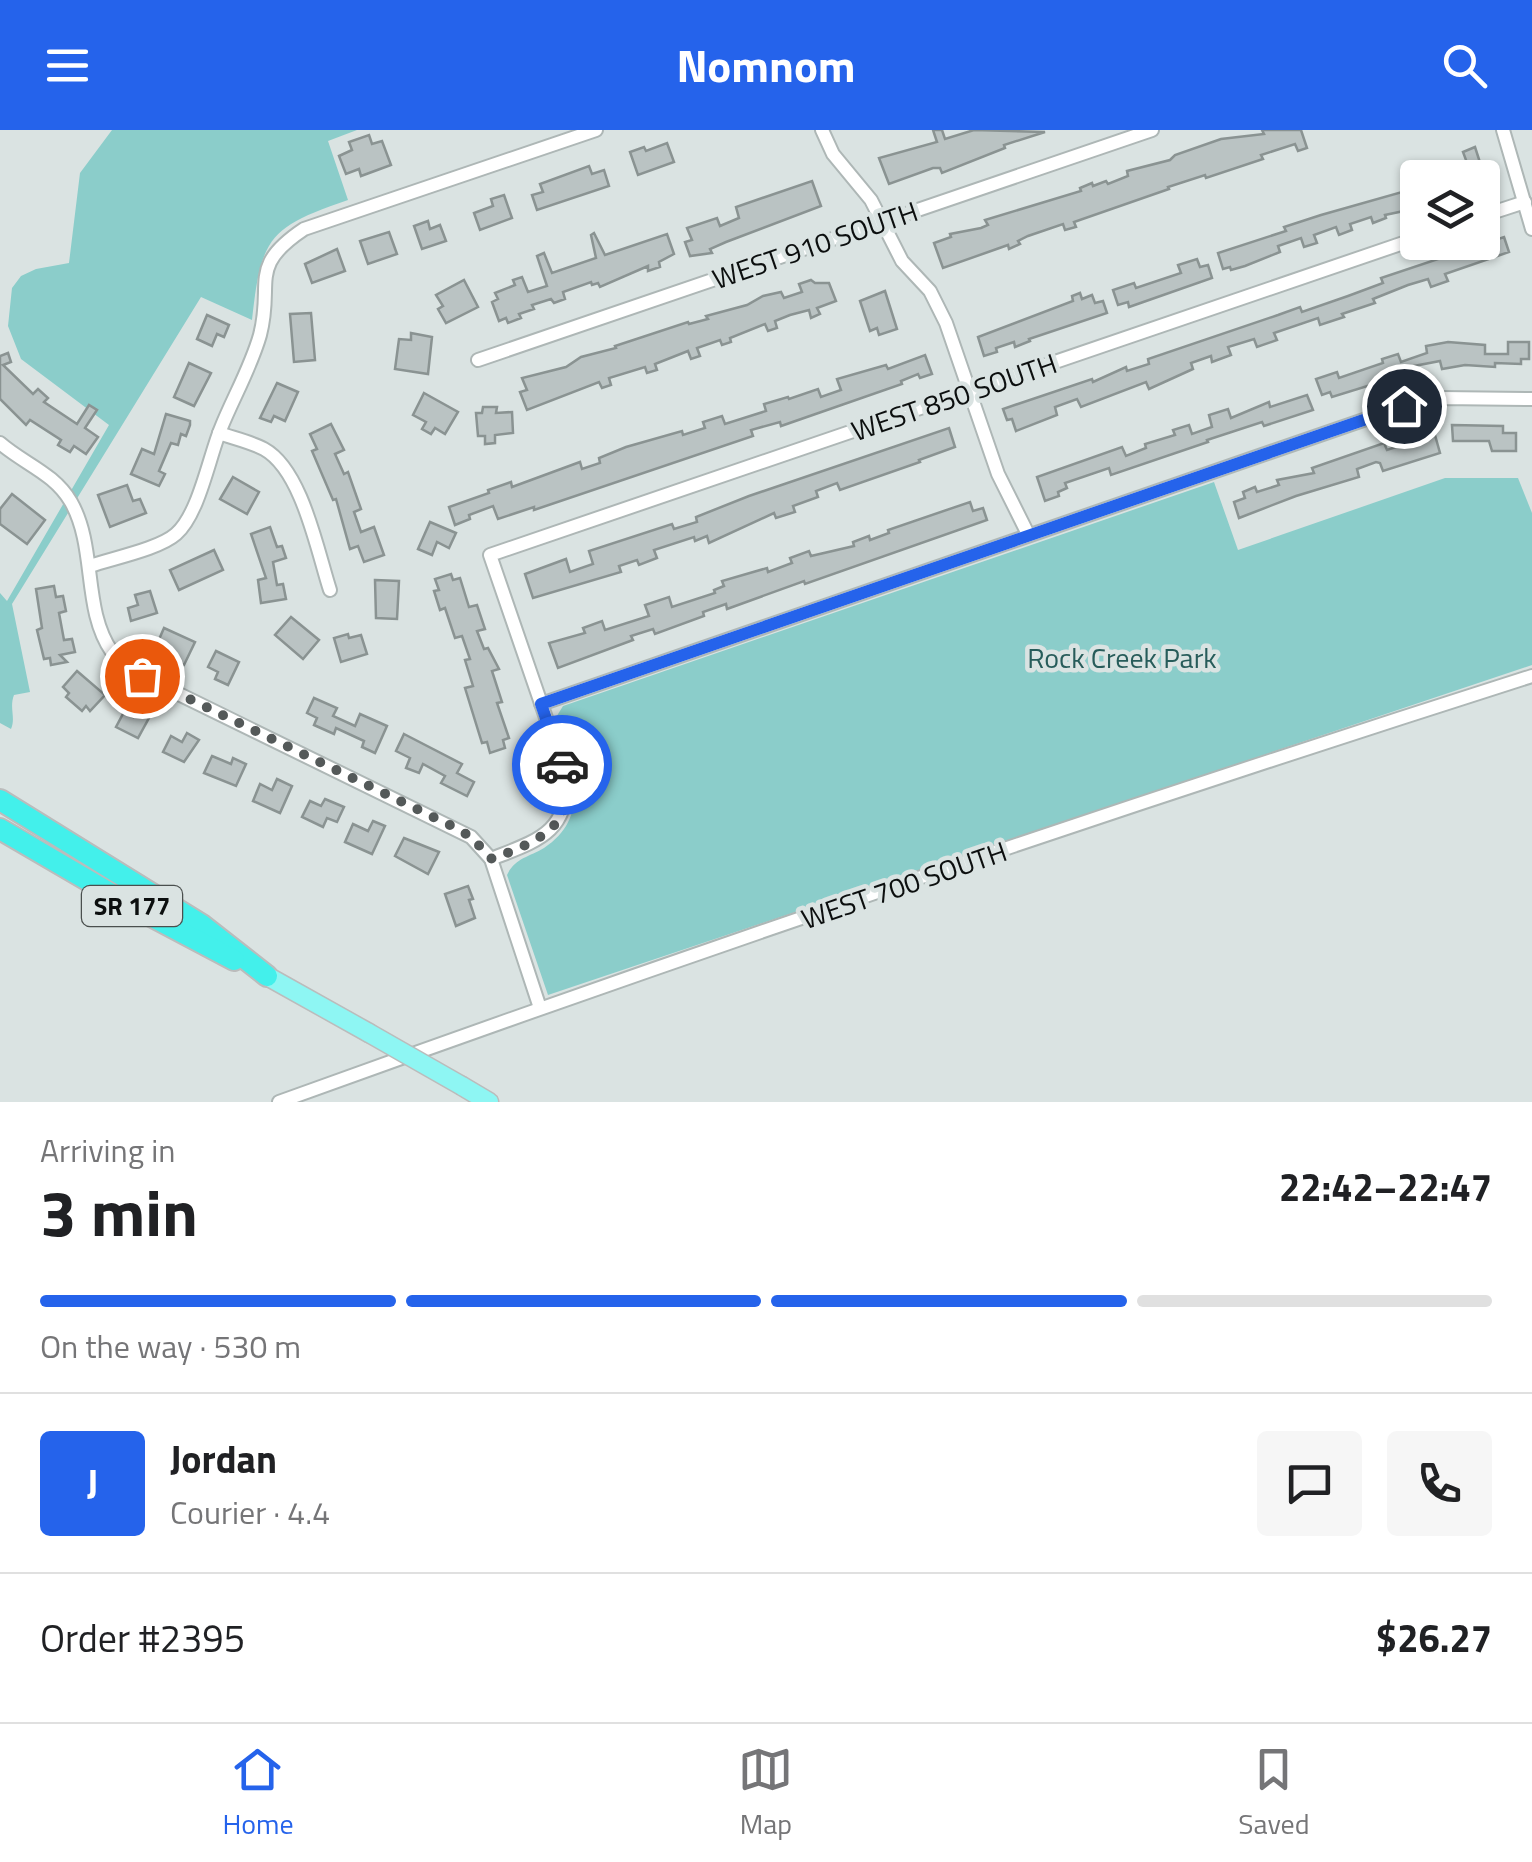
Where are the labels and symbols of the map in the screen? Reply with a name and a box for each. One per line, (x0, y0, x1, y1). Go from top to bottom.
street label: WEST 910 SOUTH (706, 189, 923, 300)
street label: WEST 850 SOUTH (845, 341, 1062, 452)
pin (1362, 364, 1447, 449)
pin (100, 634, 185, 719)
park label: Rock Creek Park (1027, 636, 1217, 679)
courier (512, 715, 612, 815)
street label: WEST 700 SOUTH (795, 829, 1012, 940)
road number: SR 177 (82, 886, 182, 926)

